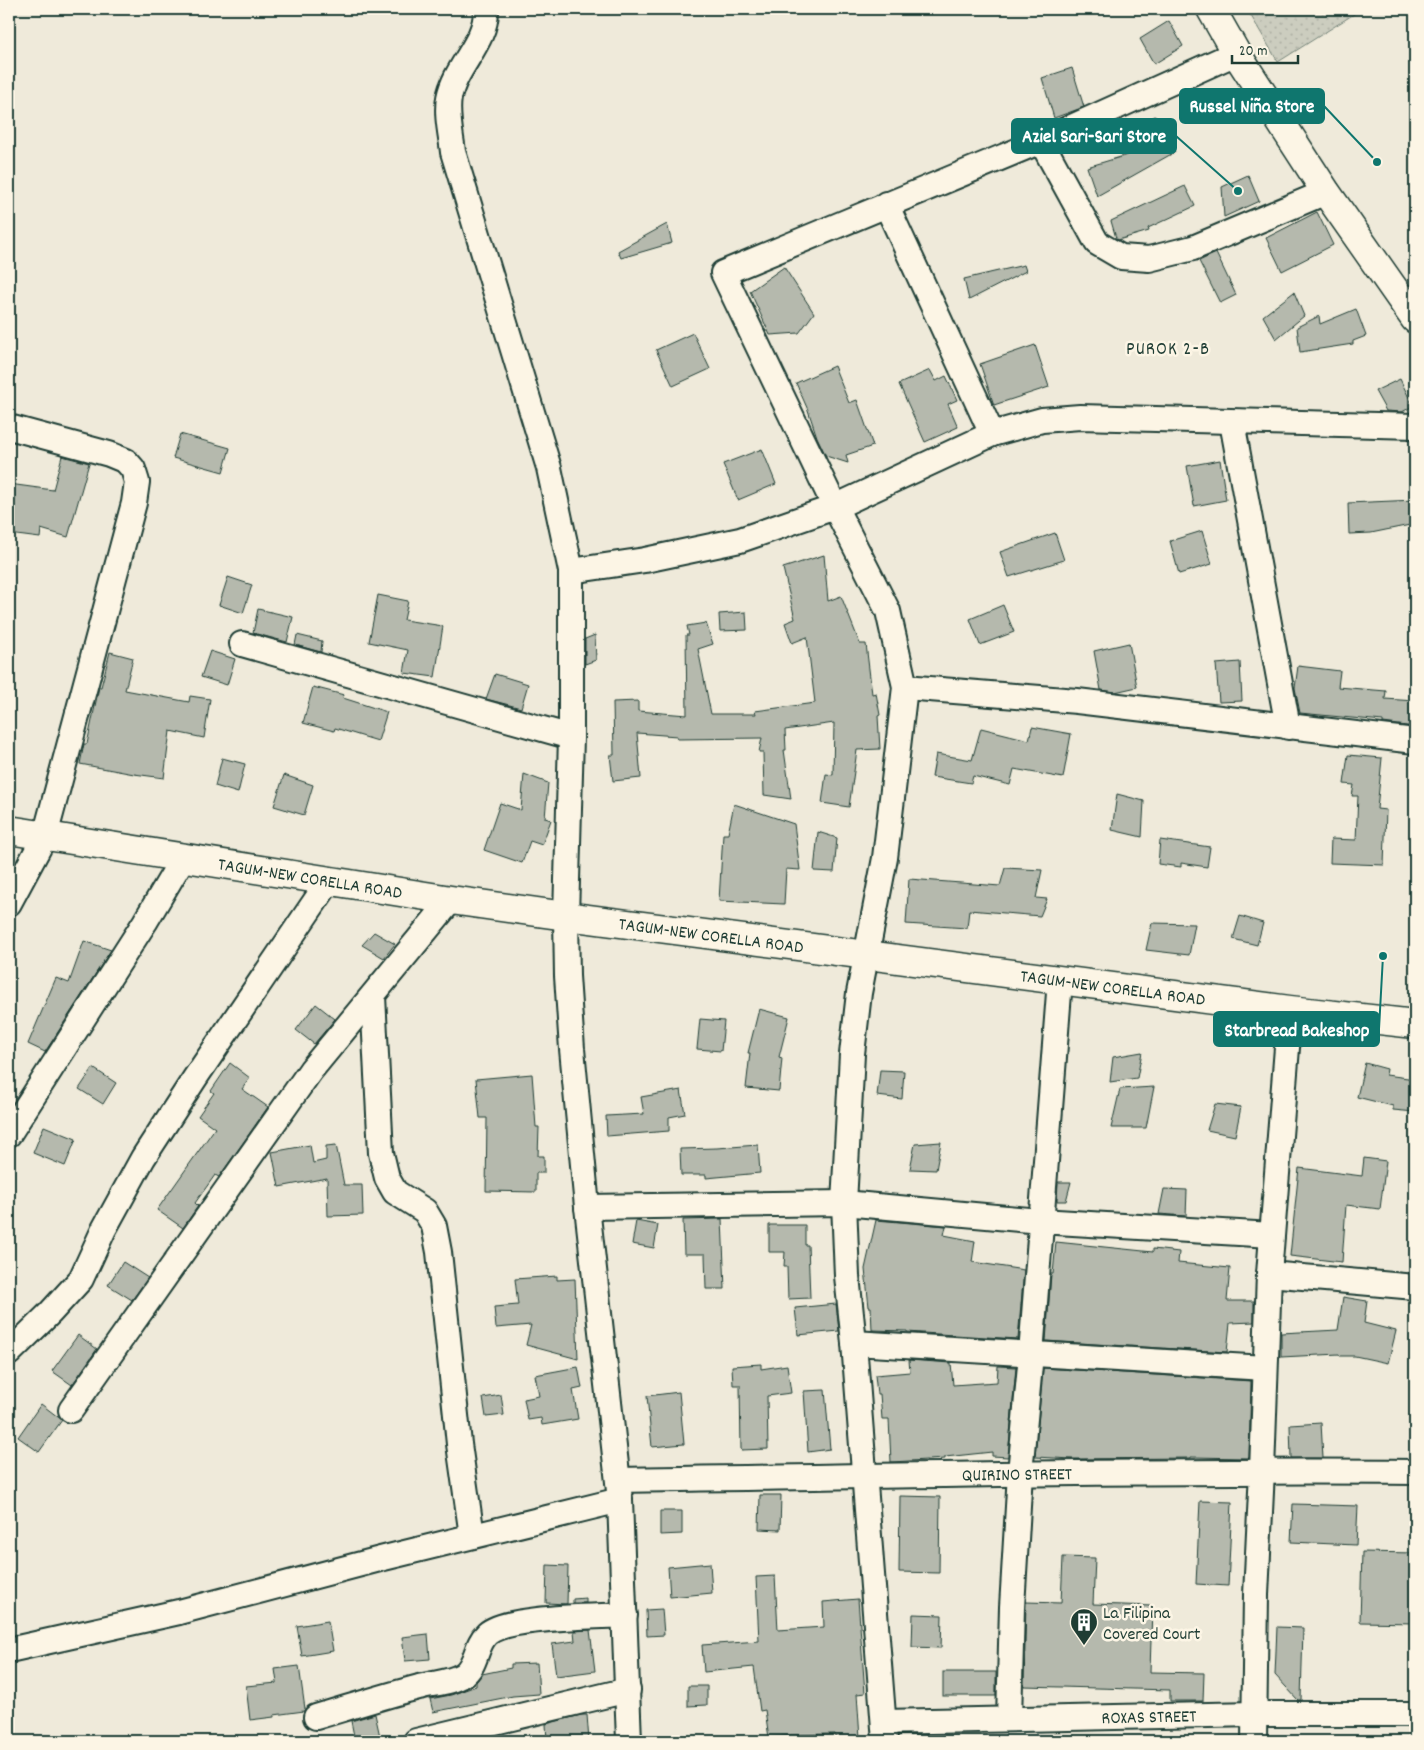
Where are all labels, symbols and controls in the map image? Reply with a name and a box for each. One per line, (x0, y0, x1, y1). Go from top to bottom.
scale bar (1232, 32, 1298, 64)
text: 20 m (1239, 41, 1267, 63)
callout: Russel Niña Store (1180, 89, 1324, 123)
text: Russel Niña Store (1190, 95, 1314, 122)
callout: Aziel Sari-Sari Store (1012, 119, 1176, 153)
text: Aziel Sari-Sari Store (1022, 125, 1166, 152)
district label: PUROK 2-B (1126, 337, 1210, 364)
street label: TAGUM-NEW CORELLA ROAD (216, 853, 404, 907)
street label: TAGUM-NEW CORELLA ROAD (617, 913, 805, 962)
street label: TAGUM-NEW CORELLA ROAD (1019, 965, 1206, 1014)
callout: Starbread Bakeshop (1214, 1012, 1379, 1046)
text: Starbread Bakeshop (1224, 1019, 1370, 1046)
street label: QUIRINO STREET (962, 1463, 1072, 1490)
place label: La Filipina Covered Court (1103, 1602, 1201, 1648)
building icon: La Filipina Covered Court (1069, 1607, 1099, 1646)
street label: ROXAS STREET (1101, 1705, 1197, 1732)

